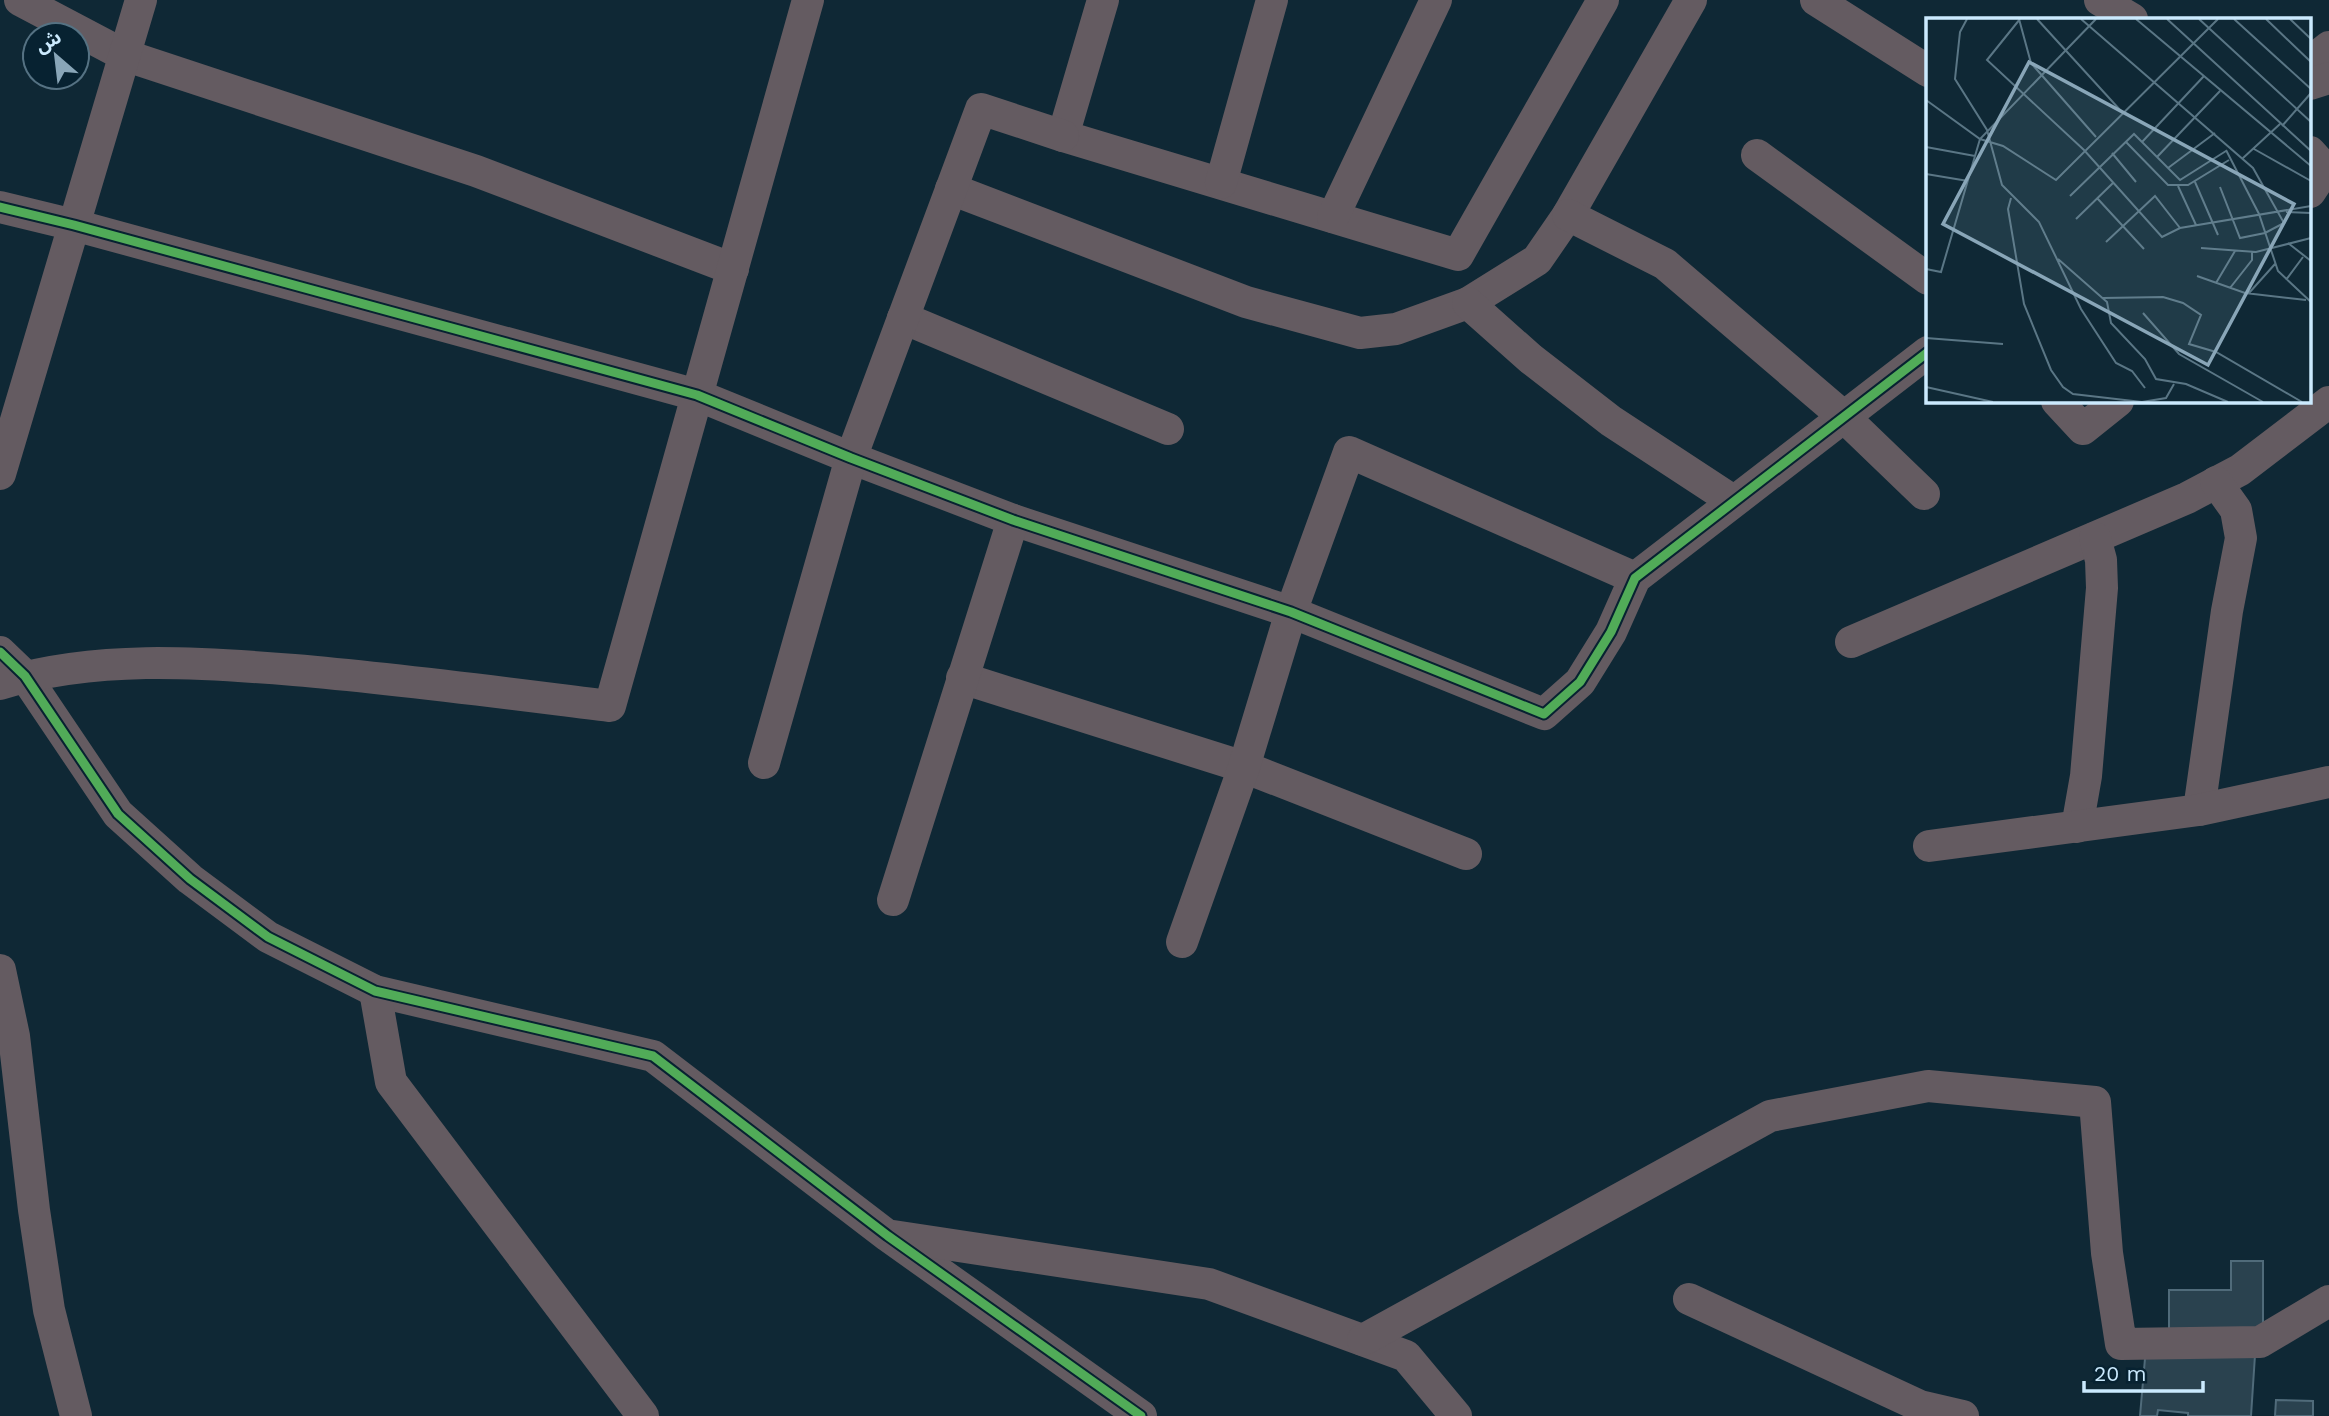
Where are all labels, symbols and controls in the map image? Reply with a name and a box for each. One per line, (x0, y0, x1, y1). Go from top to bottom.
inset map (1926, 18, 2312, 402)
north arrow (21, 21, 91, 91)
text: ش (31, 25, 65, 58)
scale bar (2084, 1350, 2203, 1394)
text: 20 m (2094, 1361, 2146, 1386)

